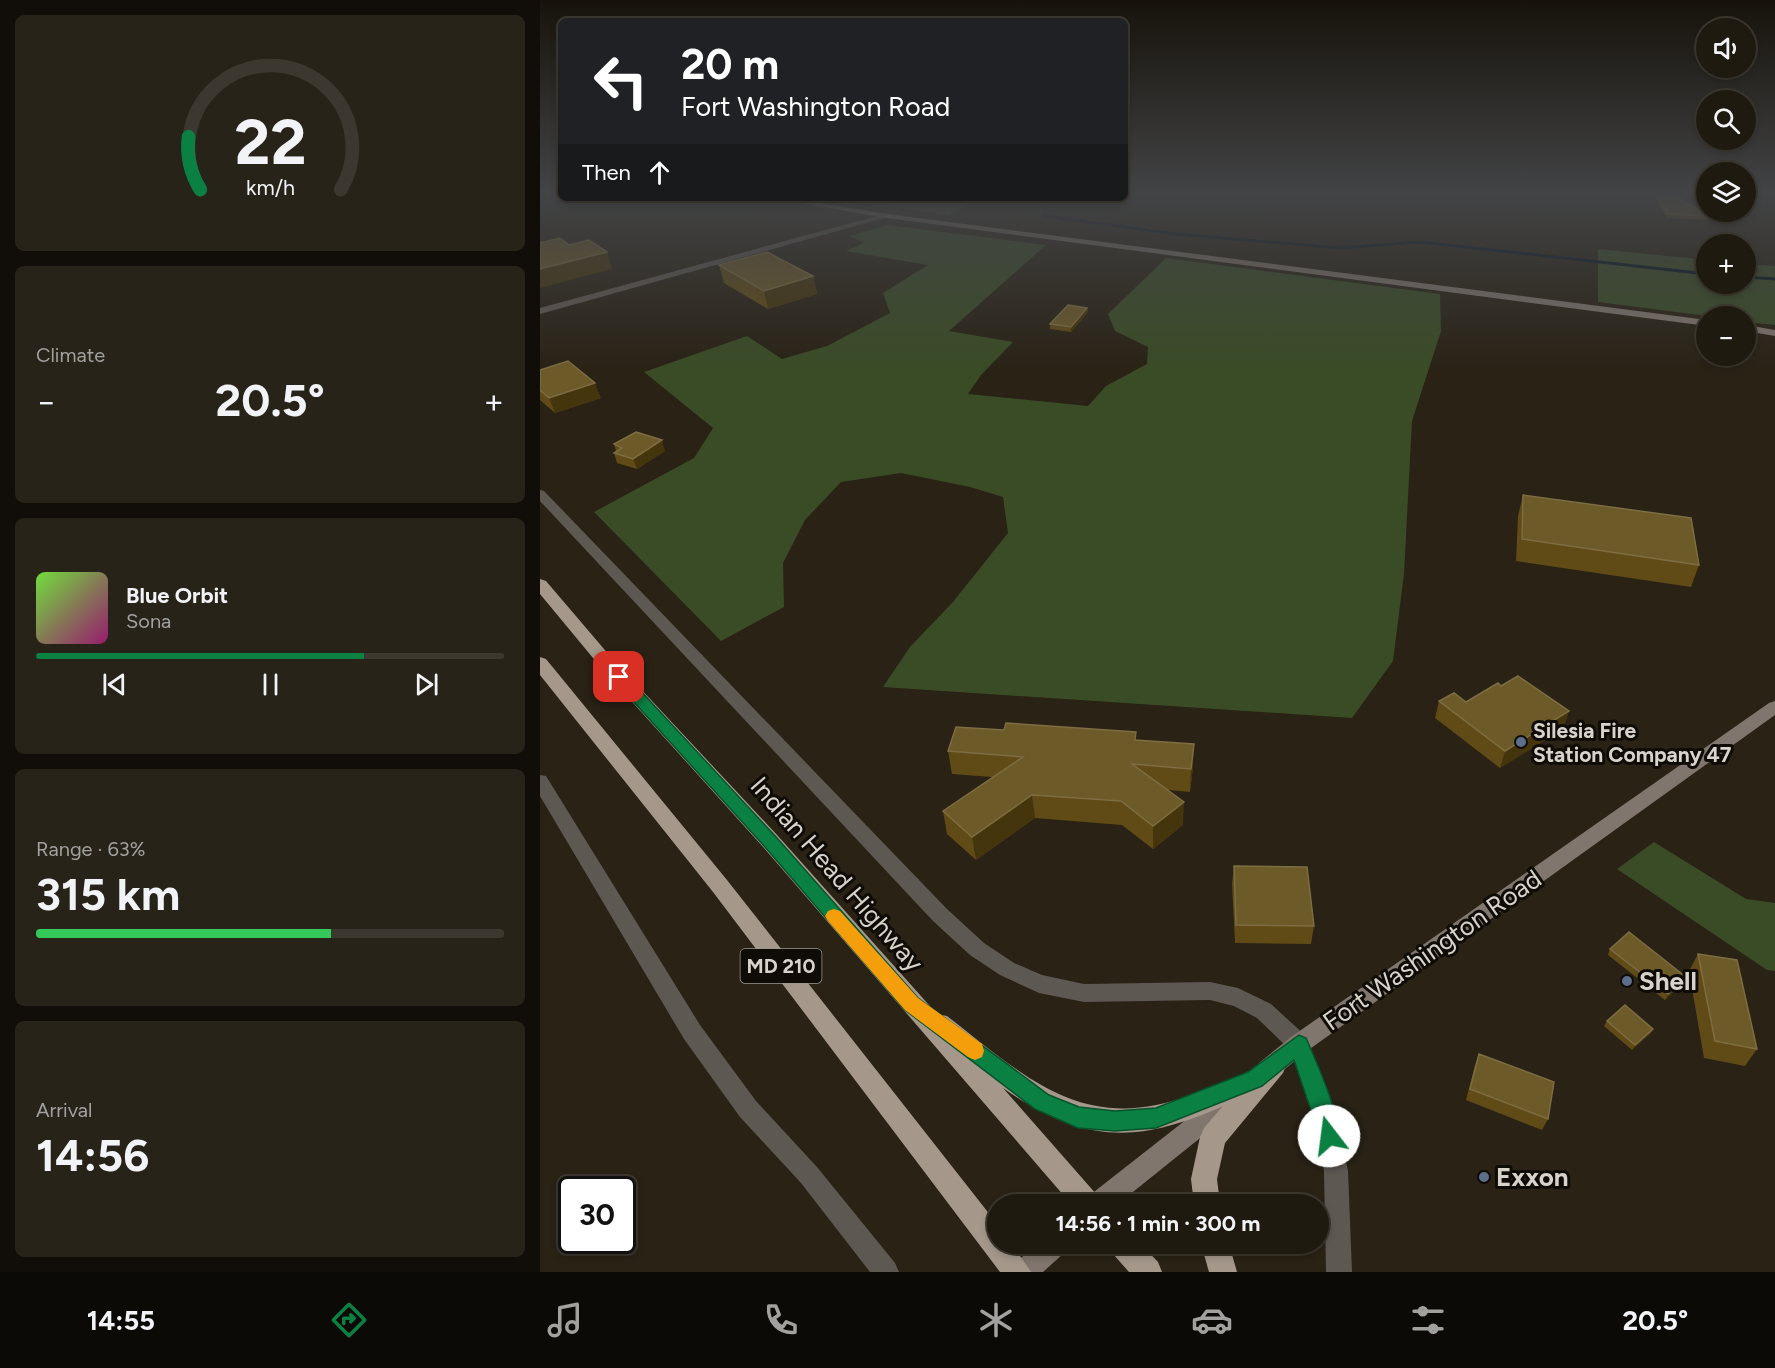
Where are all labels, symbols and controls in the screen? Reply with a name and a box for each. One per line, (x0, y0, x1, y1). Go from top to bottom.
map controls (1696, 18, 1756, 366)
button: sound (1696, 18, 1756, 78)
text: 20 m (681, 39, 779, 90)
icon: left (582, 42, 660, 120)
text: Fort Washington Road (681, 90, 950, 123)
button: search (1696, 90, 1756, 150)
text: 22 (234, 105, 306, 180)
icon: ahead (643, 156, 676, 189)
text: Then (582, 159, 631, 186)
button: layers (1696, 162, 1756, 222)
text: km/h (246, 176, 294, 201)
button: + (1696, 234, 1756, 294)
button: − (1696, 306, 1756, 366)
text: Climate (36, 343, 105, 367)
text: 20.5° (215, 373, 325, 427)
text: − (36, 382, 57, 421)
text: + (483, 382, 504, 421)
text: Blue Orbit (126, 582, 228, 609)
text: Sona (126, 609, 171, 633)
pin (593, 651, 644, 702)
icon: arrive (602, 660, 635, 693)
icon: previous (98, 668, 131, 701)
icon: pause (254, 668, 287, 701)
icon: next (410, 668, 443, 701)
place label: Silesia Fire Station Company 47 (1533, 718, 1732, 767)
marker: Silesia Fire Station Company 47 (1514, 735, 1528, 749)
street label: Indian Head Highway (744, 770, 931, 978)
text: Range · 63% (36, 837, 145, 861)
street label: Fort Washington Road (1317, 863, 1547, 1037)
text: 315 km (36, 867, 180, 921)
road number: MD 210 (740, 949, 822, 983)
place label: Shell (1639, 965, 1697, 997)
marker: Shell (1620, 974, 1634, 988)
text: Arrival (36, 1098, 92, 1122)
position arrow (1297, 1104, 1361, 1168)
text: 14:56 (36, 1128, 149, 1182)
place label: Exxon (1496, 1161, 1569, 1193)
marker: Exxon (1477, 1170, 1491, 1184)
speed limit sign: 30 (558, 1176, 636, 1254)
text: 14:56 · 1 min · 300 m (1056, 1210, 1260, 1237)
icon: directions (328, 1299, 370, 1341)
icon: music (544, 1299, 586, 1341)
icon: phone (760, 1299, 802, 1341)
icon: climate (975, 1299, 1017, 1341)
icon: car (1191, 1299, 1233, 1341)
icon: filters (1407, 1299, 1449, 1341)
text: 14:55 (87, 1304, 155, 1337)
text: 20.5° (1622, 1304, 1688, 1337)

